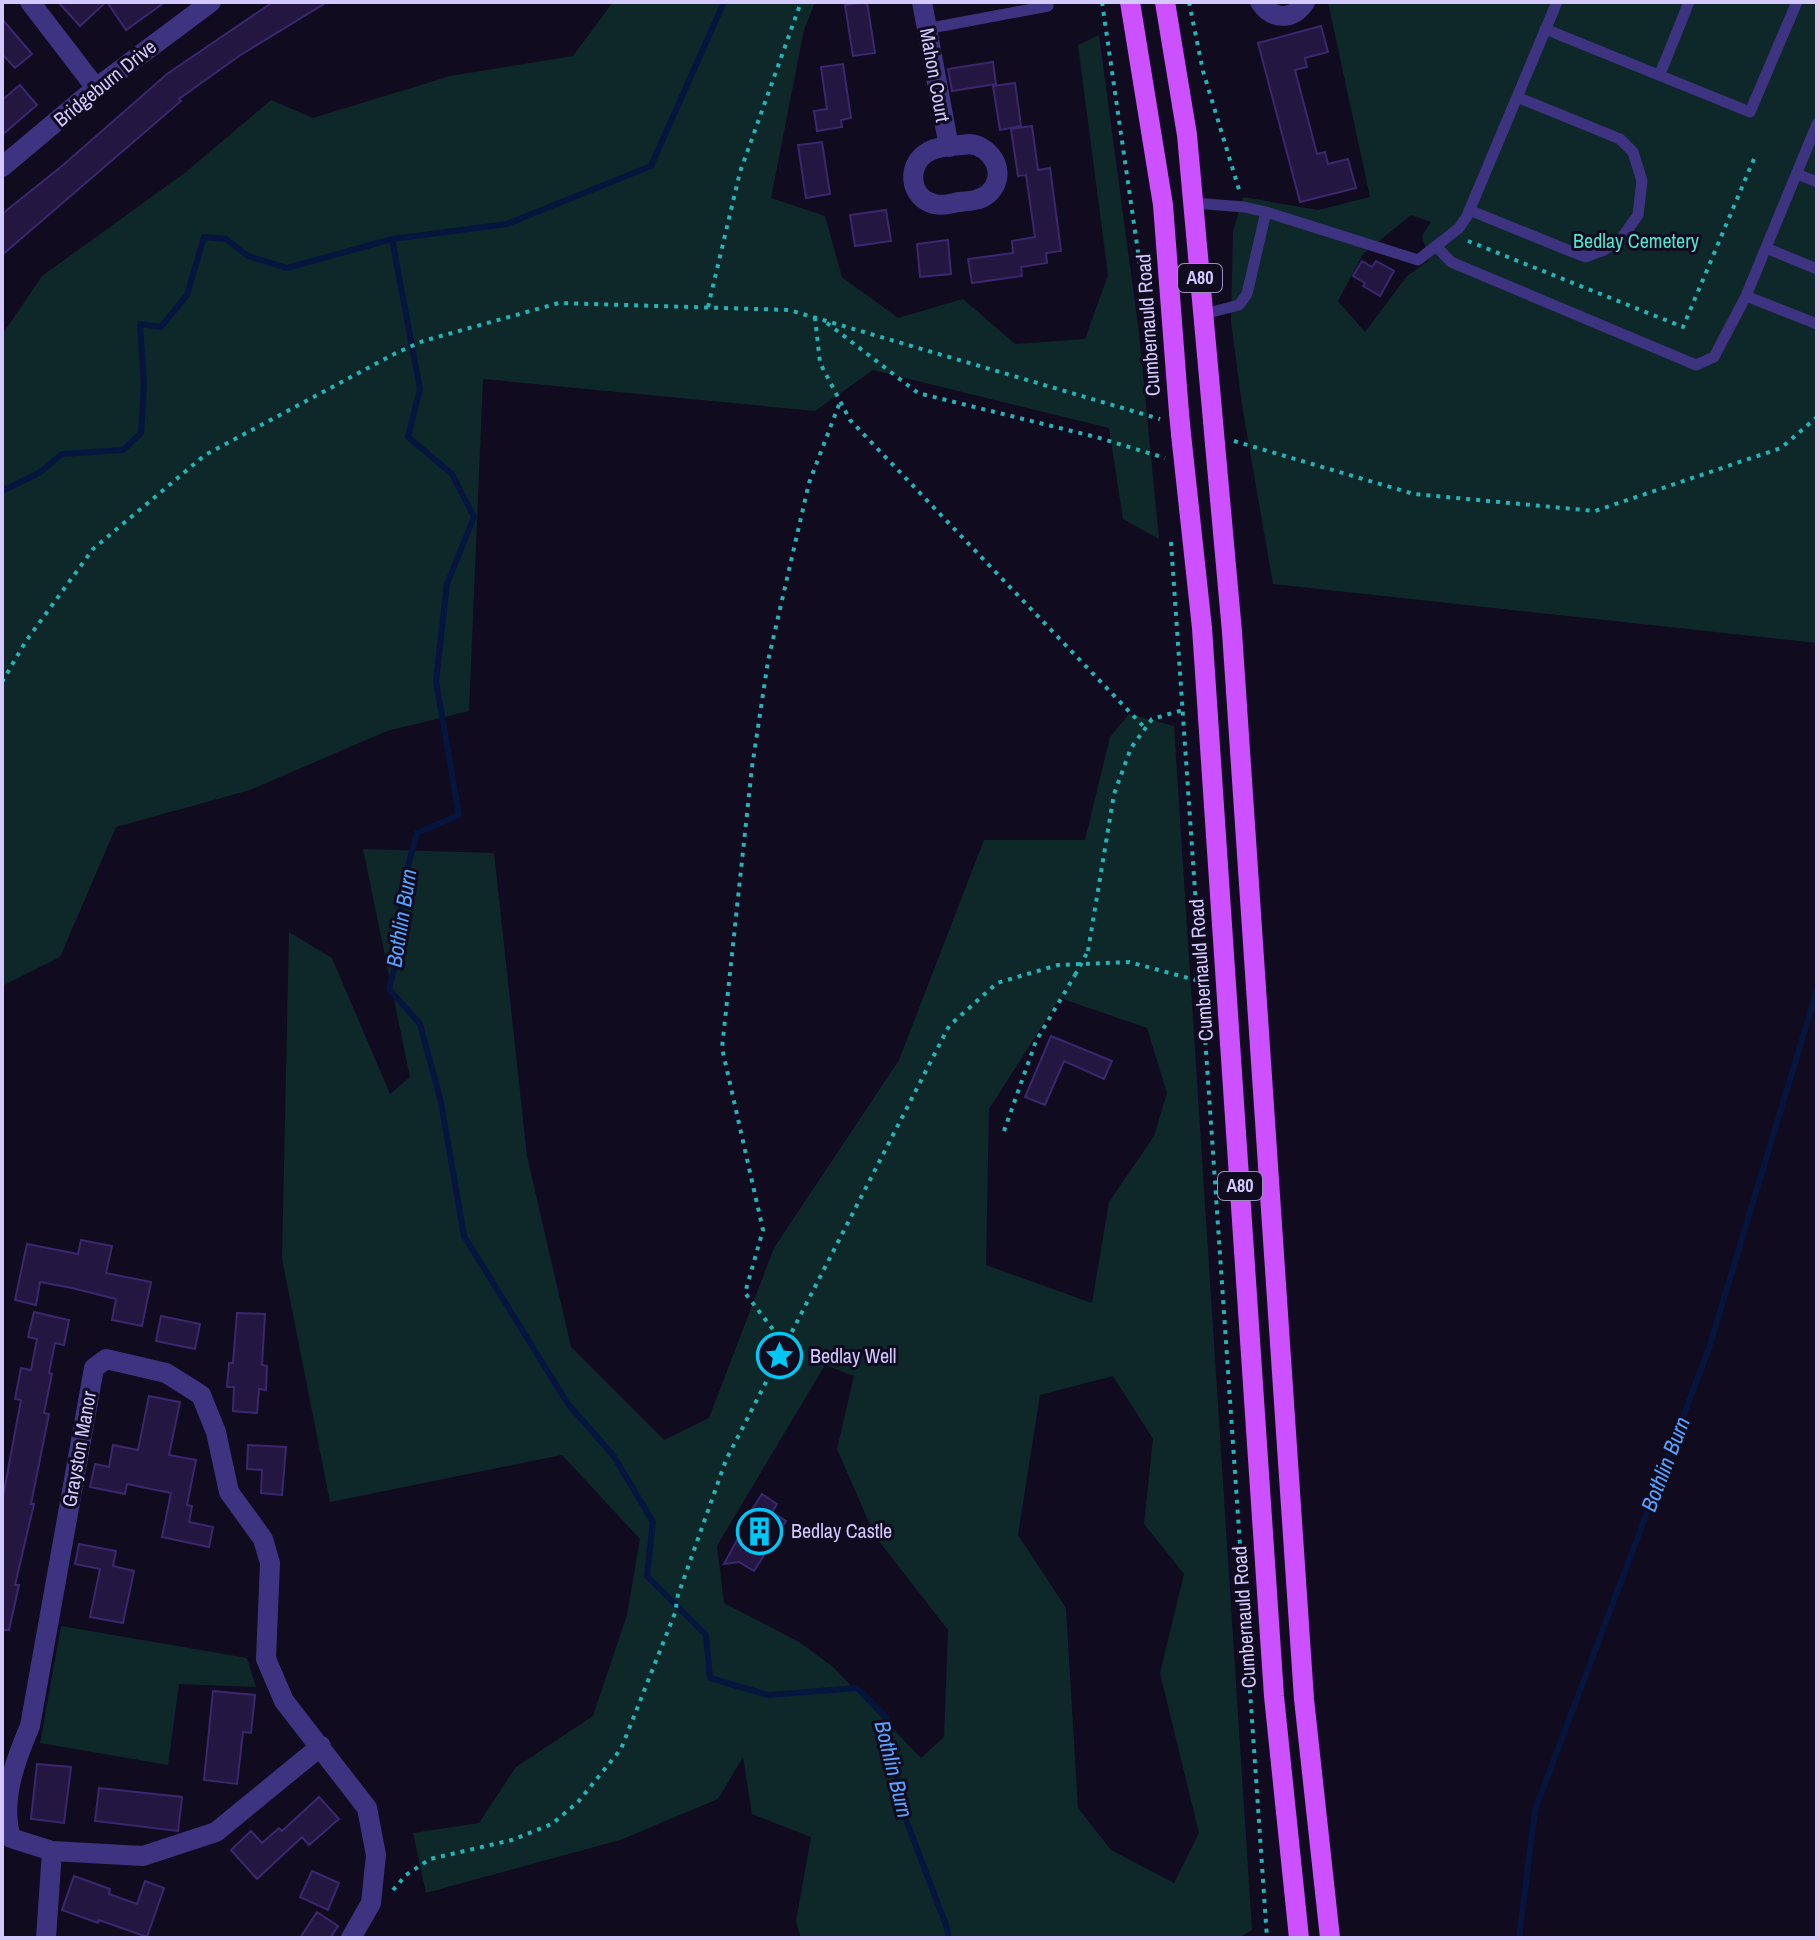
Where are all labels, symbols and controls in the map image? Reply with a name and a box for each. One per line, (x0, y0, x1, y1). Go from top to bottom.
street label: Mahon Court (914, 26, 957, 124)
street label: Bridgeburn Drive (48, 33, 162, 132)
park label: Bedlay Cemetery (1573, 227, 1700, 254)
street label: Cumbernauld Road (1129, 253, 1166, 397)
road number: A80 (1178, 264, 1222, 292)
water label: Bothlin Burn (378, 867, 424, 969)
street label: Cumbernauld Road (1182, 898, 1219, 1042)
road number: A80 (1218, 1172, 1262, 1200)
place icon: Bedlay Well (755, 1332, 803, 1380)
place label: Bedlay Well (810, 1342, 896, 1369)
street label: Grayston Manor (55, 1388, 102, 1509)
water label: Bothlin Burn (1633, 1412, 1697, 1516)
building icon: Bedlay Castle (736, 1507, 784, 1555)
place label: Bedlay Castle (791, 1517, 892, 1544)
street label: Cumbernauld Road (1225, 1545, 1262, 1689)
water label: Bothlin Burn (867, 1717, 921, 1821)

